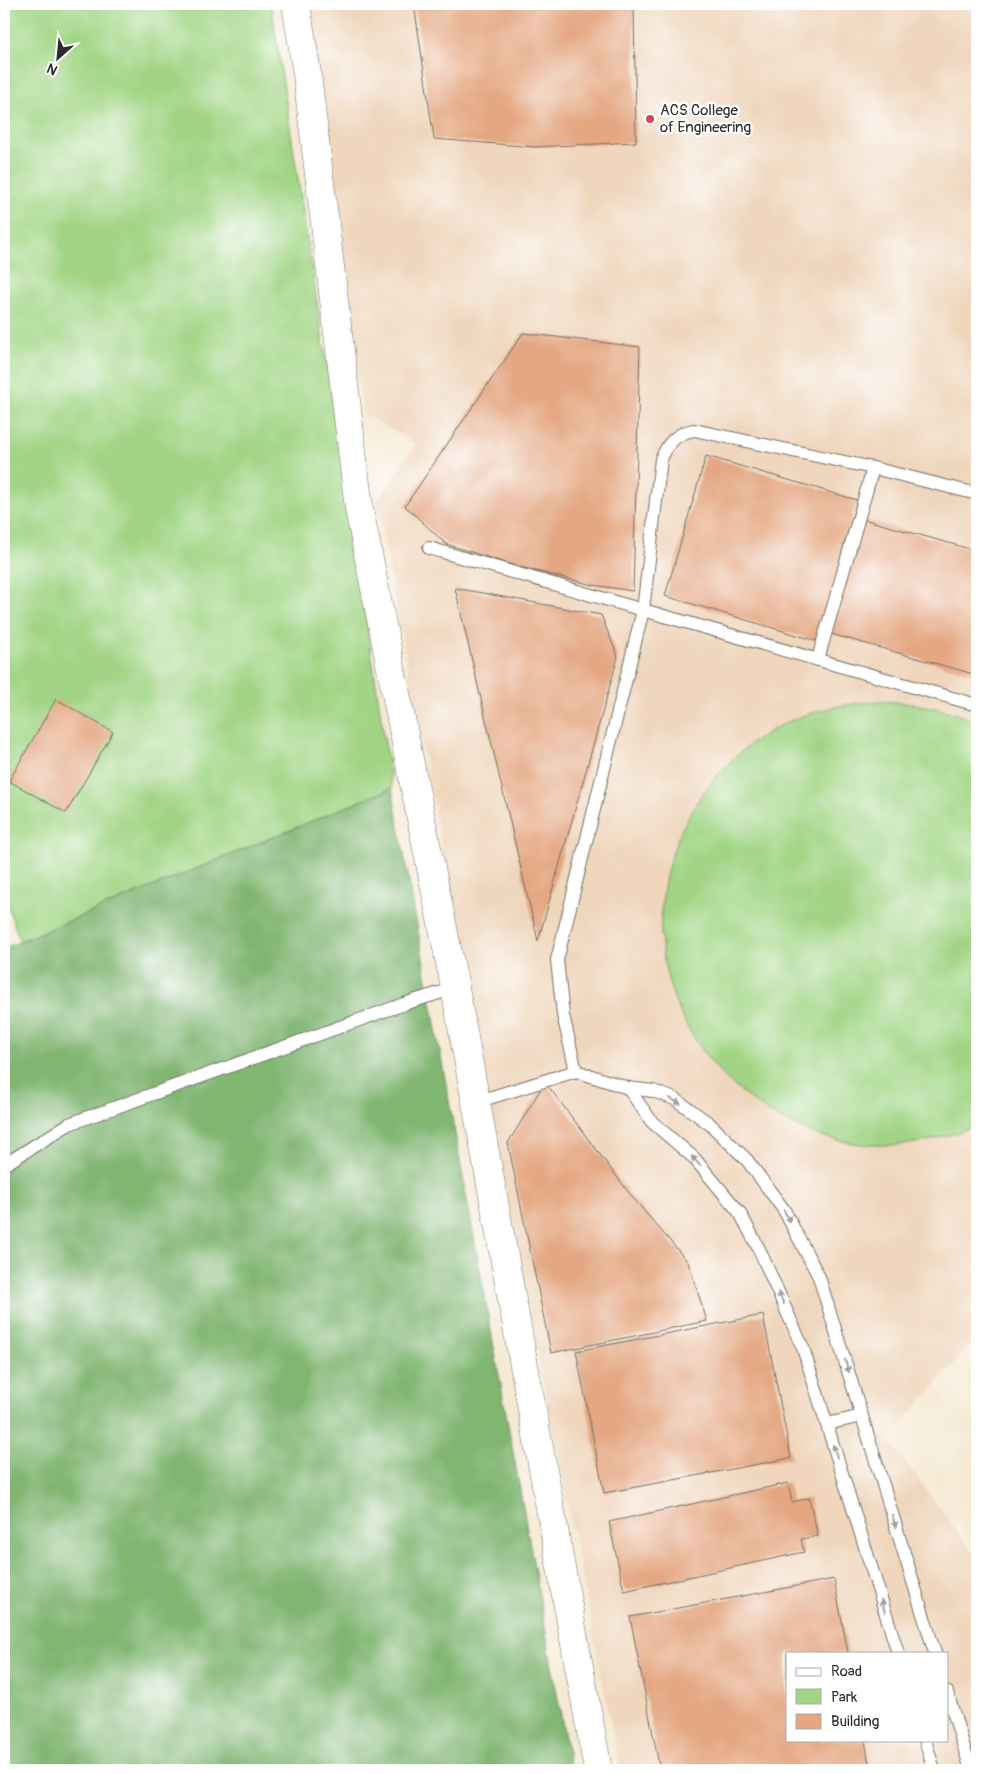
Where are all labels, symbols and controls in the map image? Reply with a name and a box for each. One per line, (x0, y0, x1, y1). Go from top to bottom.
north arrow (32, 32, 82, 82)
text: N (44, 59, 60, 79)
place label: ACS College of Engineering (660, 101, 751, 137)
marker: ACS College of Engineering (644, 113, 656, 125)
one-way arrow (668, 1097, 682, 1105)
one-way arrow (690, 1156, 702, 1168)
one-way arrow (783, 1208, 791, 1223)
one-way arrow (776, 1291, 784, 1305)
one-way arrow (843, 1359, 851, 1374)
one-way arrow (831, 1443, 839, 1458)
one-way arrow (891, 1514, 899, 1529)
one-way arrow (879, 1599, 887, 1614)
legend (786, 1652, 948, 1742)
text: Road (831, 1662, 862, 1681)
text: Park (831, 1688, 858, 1707)
text: Building (831, 1712, 879, 1731)

